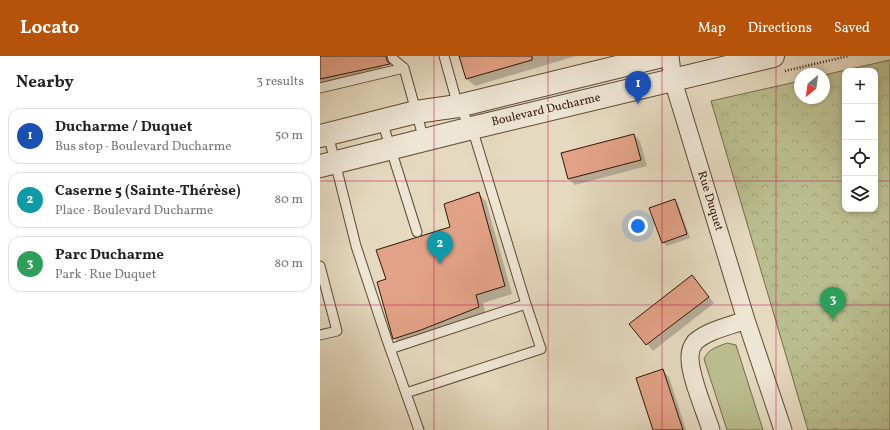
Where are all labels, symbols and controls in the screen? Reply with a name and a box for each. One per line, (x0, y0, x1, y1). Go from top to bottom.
text: Locato (20, 15, 79, 41)
text: Map (698, 19, 726, 38)
text: Directions (748, 19, 812, 38)
text: Saved (834, 19, 870, 38)
north arrow (794, 68, 830, 104)
map controls (842, 68, 878, 212)
button: + (842, 68, 878, 104)
text: Nearby (16, 71, 74, 94)
pin: 1 (625, 71, 651, 104)
text: 3 results (256, 73, 304, 91)
street label: Boulevard Ducharme (490, 90, 602, 130)
button: − (842, 104, 878, 140)
text: Ducharme / Duquet (55, 117, 192, 138)
text: 1 (27, 127, 33, 145)
text: 50 m (275, 127, 303, 145)
text: Bus stop · Boulevard Ducharme (55, 138, 231, 156)
button: locate (842, 140, 878, 176)
street label: Rue Duquet (693, 169, 727, 233)
button: layers (842, 176, 878, 212)
text: Caserne 5 (Sainte-Thérèse) (55, 181, 241, 202)
text: 2 (27, 191, 33, 209)
text: 80 m (274, 191, 303, 209)
text: Place · Boulevard Ducharme (55, 202, 213, 220)
your location (628, 216, 648, 236)
pin: 2 (427, 231, 453, 264)
text: Parc Ducharme (55, 245, 164, 266)
text: 3 (27, 255, 33, 273)
text: 80 m (274, 255, 303, 273)
text: Park · Rue Duquet (55, 266, 156, 284)
pin: 3 (820, 287, 846, 320)

